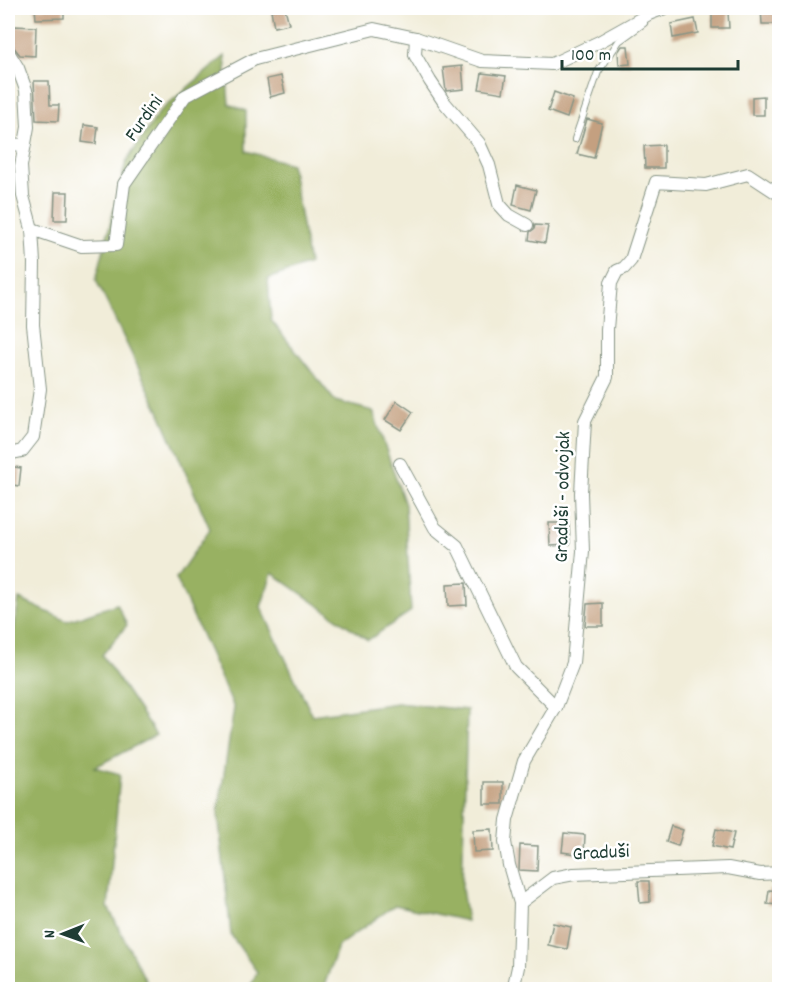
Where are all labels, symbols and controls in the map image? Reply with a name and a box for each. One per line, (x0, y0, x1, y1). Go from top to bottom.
scale bar (562, 33, 738, 71)
text: 100 m (571, 44, 611, 69)
street label: Furdini (119, 90, 171, 148)
street label: Graduši - odvojak (549, 431, 579, 563)
street label: Graduši (572, 839, 631, 869)
north arrow (33, 904, 93, 964)
text: N (39, 930, 62, 938)

